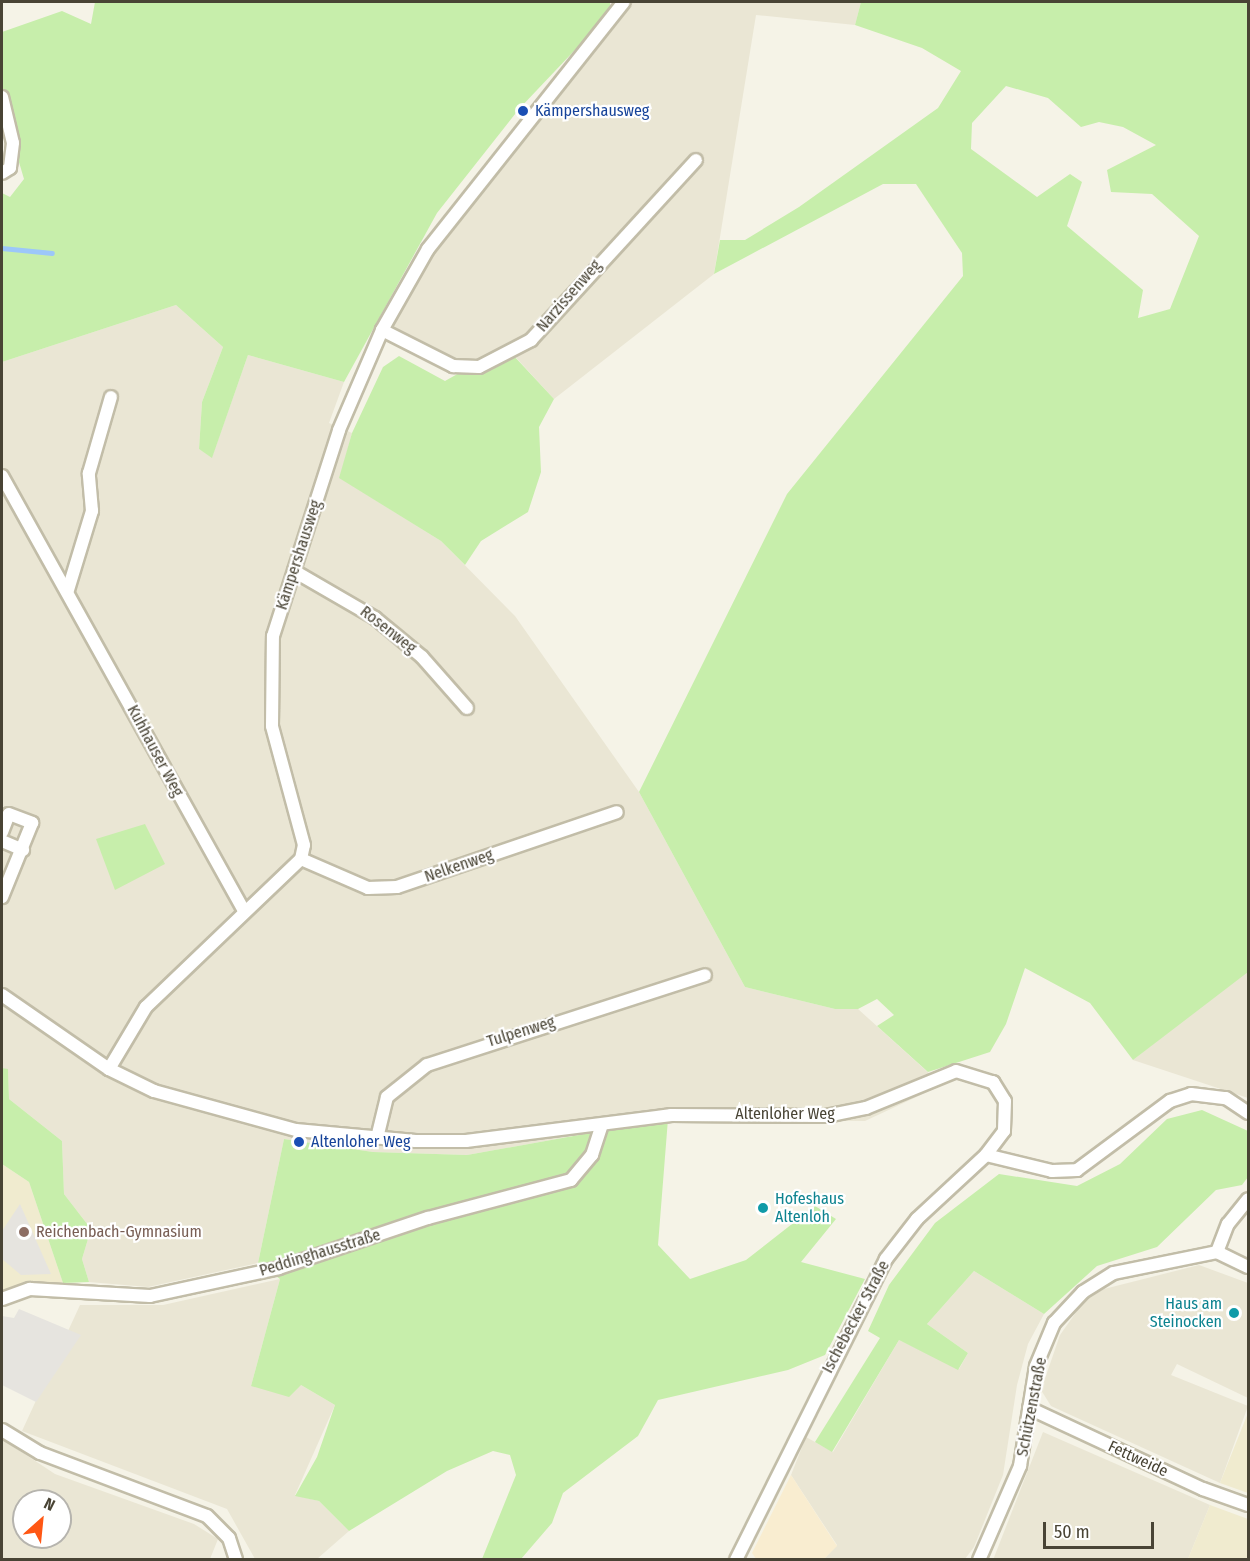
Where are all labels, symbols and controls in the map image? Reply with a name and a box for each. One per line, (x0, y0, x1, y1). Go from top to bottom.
place label: Kämpershausweg (535, 101, 649, 121)
marker: Kämpershausweg (516, 104, 530, 118)
street label: Narzissenweg (533, 256, 605, 336)
street label: Kämpershausweg (272, 498, 326, 612)
street label: Rosenweg (356, 602, 420, 658)
street label: Kuhhauser Weg (123, 702, 187, 800)
street label: Nelkenweg (422, 845, 496, 887)
street label: Tulpenweg (485, 1013, 557, 1051)
street label: Altenloher Weg (735, 1104, 835, 1124)
place label: Altenloher Weg (311, 1132, 410, 1152)
marker: Altenloher Weg (292, 1135, 306, 1149)
place label: Hofeshaus Altenloh (775, 1189, 844, 1227)
marker: Hofeshaus Altenloh (756, 1201, 770, 1215)
place label: Reichenbach-Gymnasium (36, 1222, 202, 1242)
marker: Reichenbach-Gymnasium (17, 1225, 31, 1239)
street label: Peddinghausstraße (257, 1225, 383, 1281)
street label: Ischebecker Straße (818, 1257, 894, 1377)
place label: Haus am Steinocken (1150, 1294, 1222, 1332)
marker: Haus am Steinocken (1227, 1306, 1241, 1320)
street label: Schützenstraße (1013, 1356, 1051, 1458)
street label: Fettweide (1105, 1437, 1171, 1481)
north arrow (12, 1489, 72, 1549)
text: N (41, 1494, 58, 1515)
scale bar (1046, 1510, 1157, 1548)
text: 50 m (1054, 1521, 1090, 1543)

